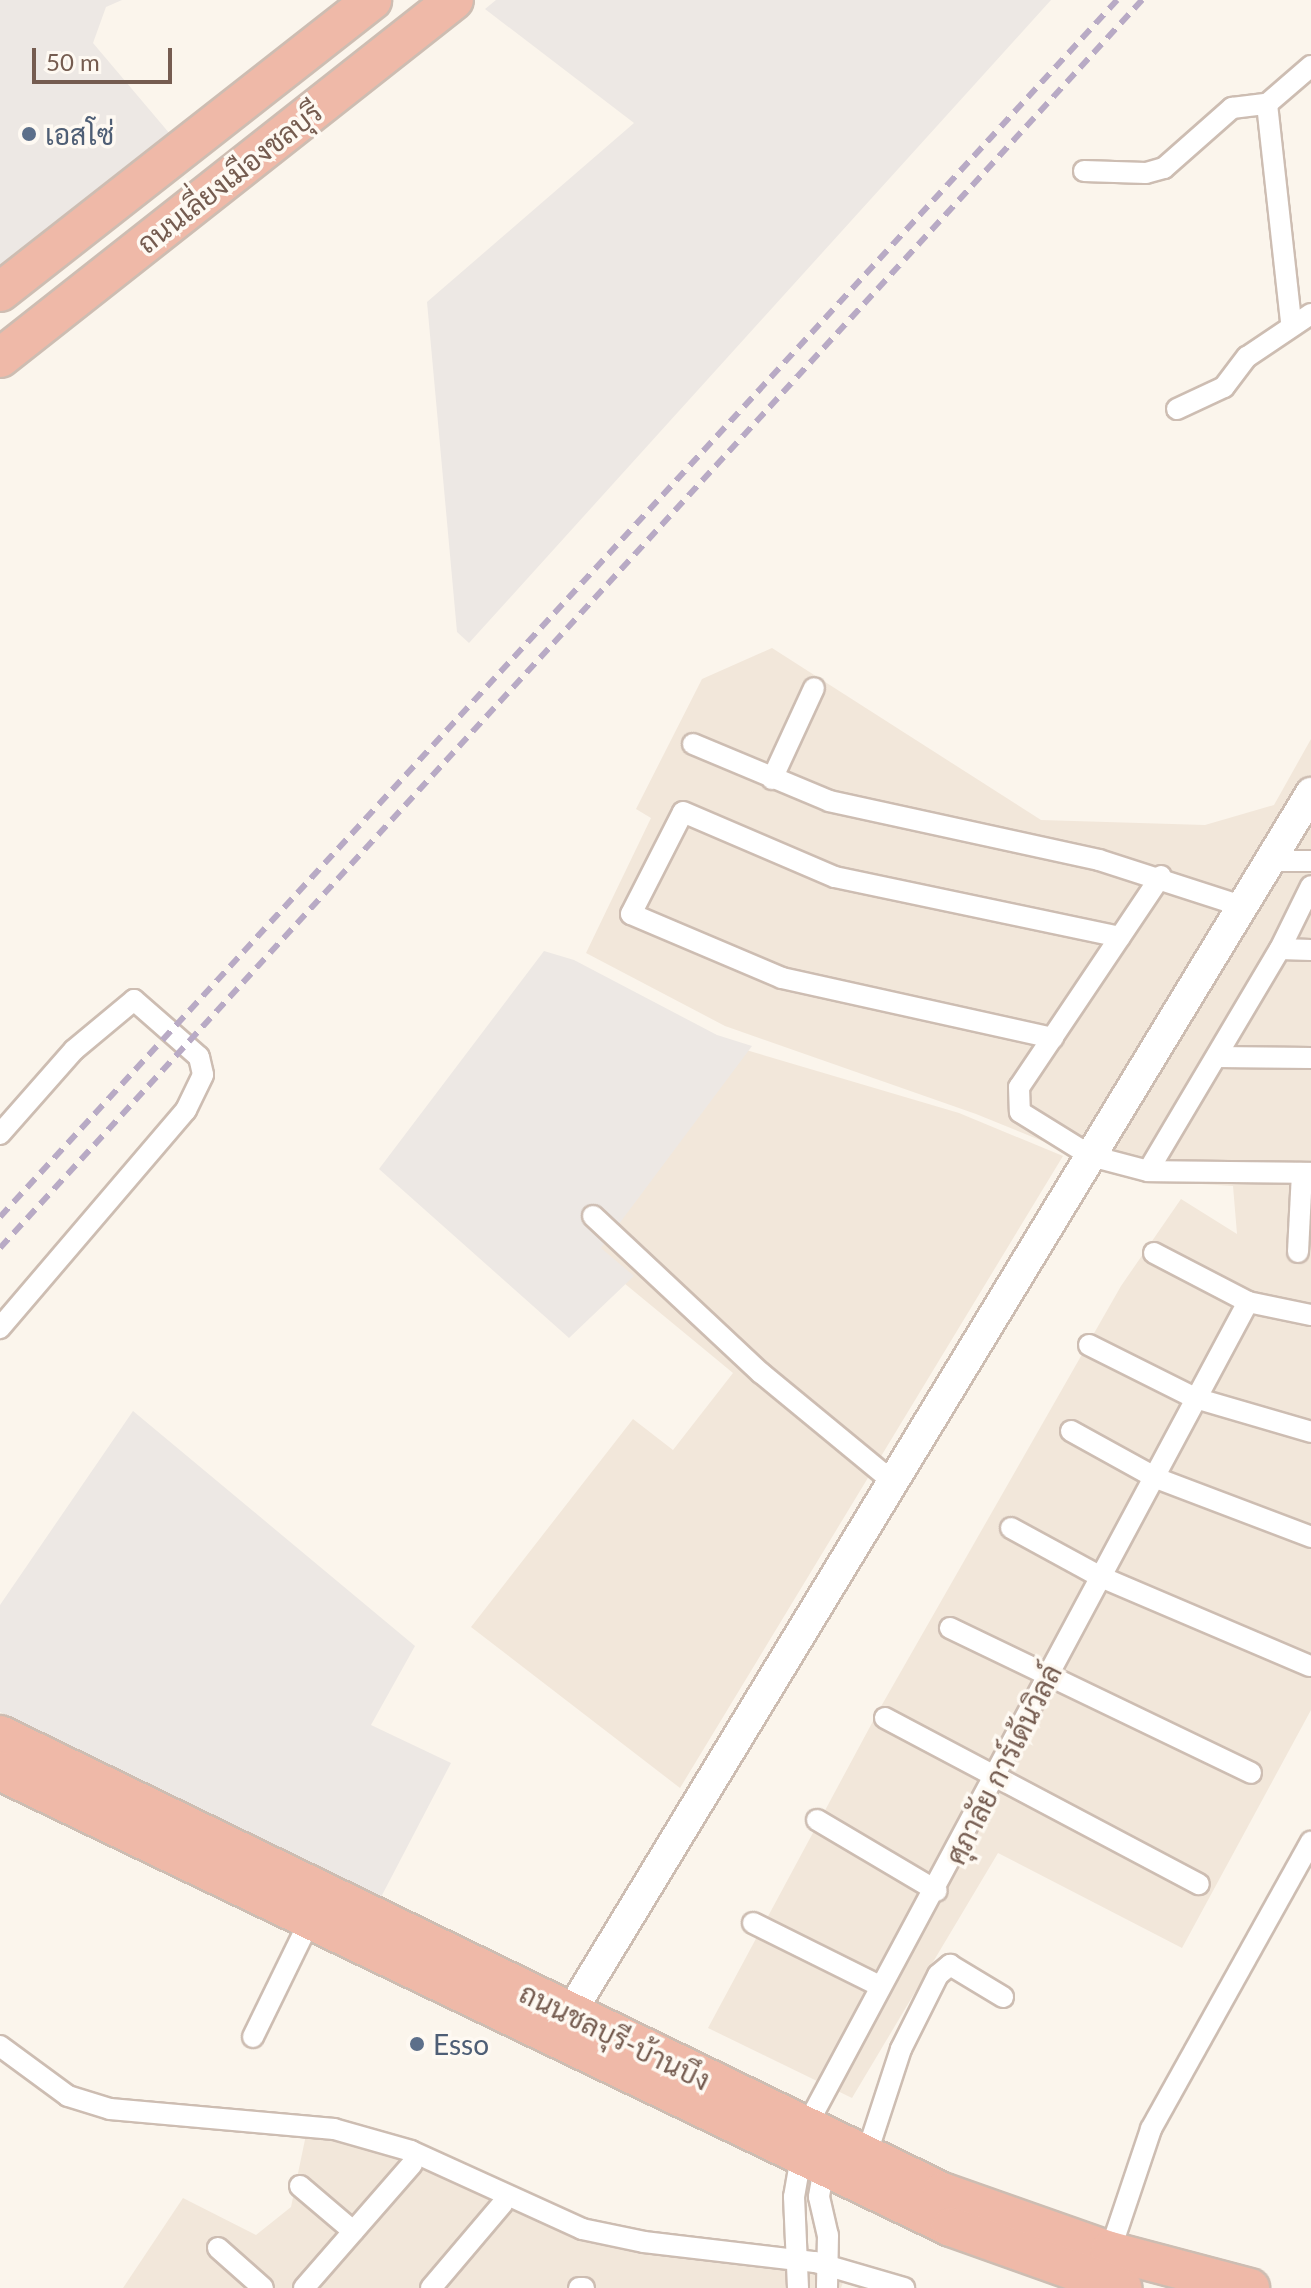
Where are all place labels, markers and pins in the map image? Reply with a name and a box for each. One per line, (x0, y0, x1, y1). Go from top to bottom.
place label: เอสโซ่ (45, 117, 114, 151)
marker: เอสโซ่ (20, 125, 38, 143)
place label: Esso (433, 2027, 489, 2061)
marker: Esso (408, 2035, 426, 2053)

